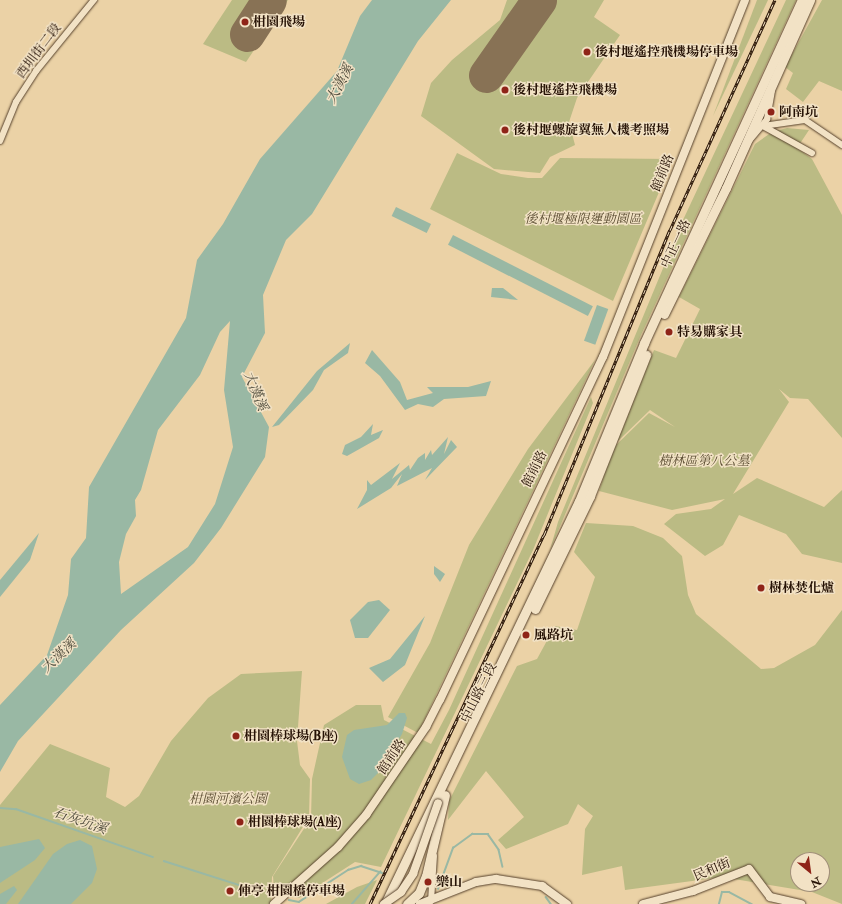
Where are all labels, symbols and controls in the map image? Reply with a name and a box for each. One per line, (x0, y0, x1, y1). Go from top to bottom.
place label: 柑園飛場 (253, 14, 305, 30)
marker: 柑園飛場 (240, 17, 250, 27)
street label: 西圳街二段 (13, 20, 65, 82)
place label: 後村堰遙控飛機場停車場 (595, 44, 738, 60)
marker: 後村堰遙控飛機場停車場 (582, 47, 592, 57)
water label: 大漢溪 (323, 62, 357, 106)
place label: 後村堰遙控飛機場 (513, 82, 617, 98)
marker: 後村堰遙控飛機場 (500, 85, 510, 95)
place label: 阿南坑 (779, 104, 818, 120)
marker: 阿南坑 (766, 107, 776, 117)
place label: 後村堰螺旋翼無人機考照場 (513, 122, 669, 138)
marker: 後村堰螺旋翼無人機考照場 (500, 125, 510, 135)
street label: 館前路 (648, 152, 678, 194)
park label: 後村堰極限運動園區 (525, 211, 641, 227)
street label: 中正一路 (658, 217, 694, 271)
place label: 特易購家具 (677, 324, 742, 340)
marker: 特易購家具 (664, 327, 674, 337)
water label: 大漢溪 (239, 368, 271, 414)
street label: 館前路 (519, 448, 551, 490)
park label: 樹林區第八公墓 (659, 453, 749, 469)
place label: 樹林焚化爐 (769, 580, 834, 596)
marker: 樹林焚化爐 (756, 583, 766, 593)
place label: 風路坑 (534, 627, 573, 643)
marker: 風路坑 (521, 630, 531, 640)
water label: 大漢溪 (38, 636, 80, 676)
street label: 中山路三段 (458, 660, 500, 726)
place label: 柑園棒球場(B座) (244, 728, 338, 744)
marker: 柑園棒球場(B座) (231, 731, 241, 741)
street label: 館前路 (375, 736, 409, 778)
park label: 柑園河濱公園 (189, 791, 267, 807)
water label: 石灰坑溪 (51, 804, 109, 838)
place label: 柑園棒球場(A座) (248, 814, 341, 830)
marker: 柑園棒球場(A座) (235, 817, 245, 827)
north arrow (790, 852, 830, 892)
street label: 民和街 (691, 855, 733, 885)
place label: 樂山 (436, 874, 462, 890)
text: N (808, 874, 823, 890)
marker: 樂山 (423, 877, 433, 887)
place label: 俥亭 柑園橋停車場 (238, 883, 345, 899)
marker: 俥亭 柑園橋停車場 (225, 886, 235, 896)

